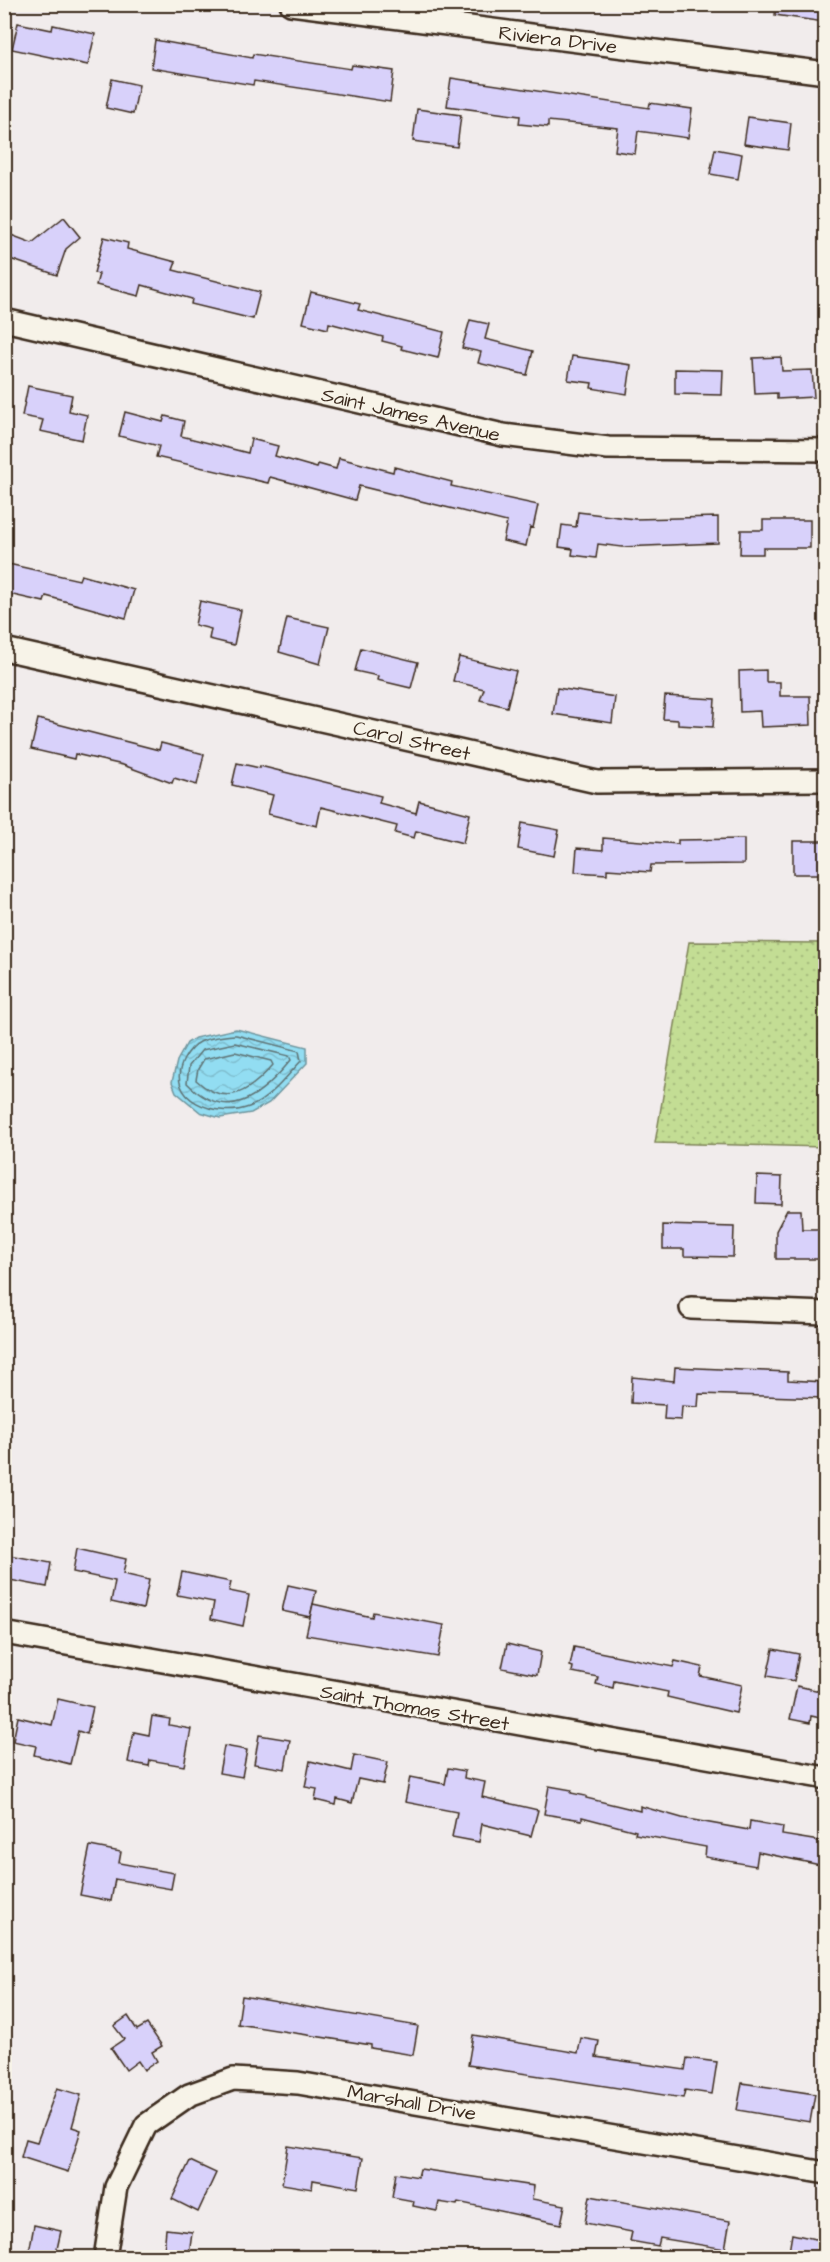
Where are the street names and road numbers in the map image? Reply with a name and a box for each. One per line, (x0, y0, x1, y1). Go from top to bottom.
street label: Riviera Drive (497, 19, 619, 61)
street label: Saint James Avenue (319, 381, 503, 449)
street label: Carol Street (350, 714, 473, 768)
street label: Saint Thomas Street (318, 1678, 511, 1738)
street label: Marshall Drive (345, 2078, 479, 2128)

